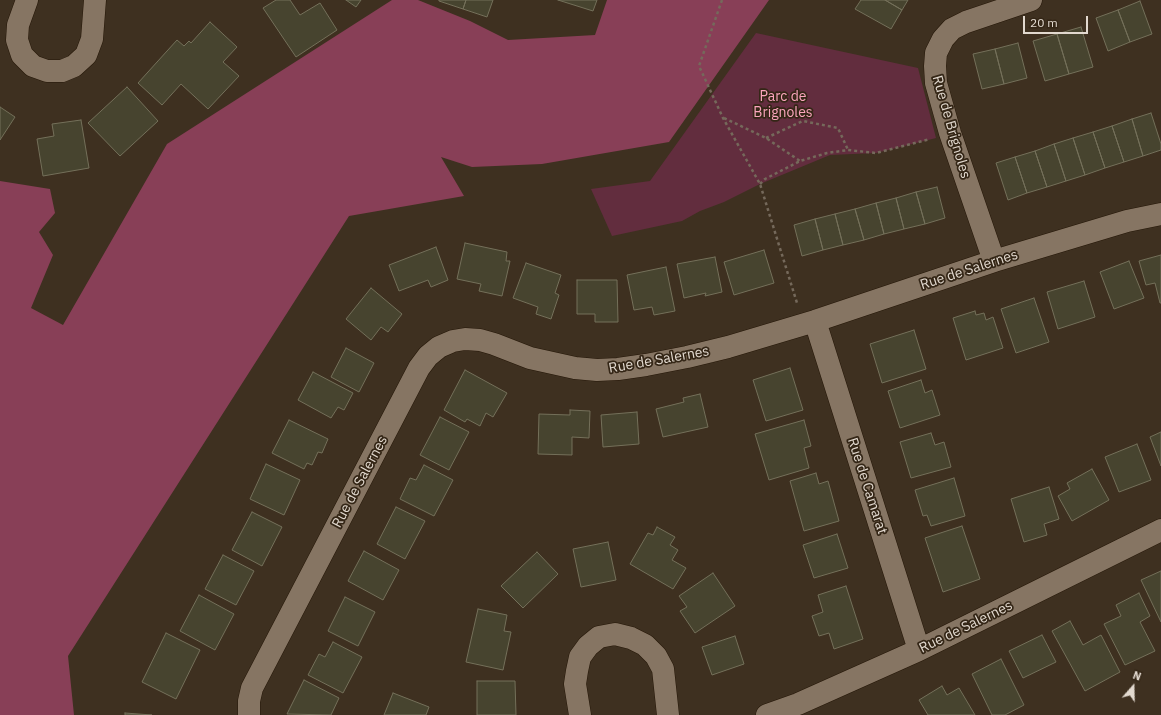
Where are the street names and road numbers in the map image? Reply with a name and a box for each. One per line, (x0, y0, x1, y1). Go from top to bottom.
street label: Rue de Brignoles (928, 74, 974, 180)
street label: Rue de Salernes (918, 246, 1020, 294)
street label: Rue de Salernes (607, 343, 711, 377)
street label: Rue de Salernes (329, 433, 391, 531)
street label: Rue de Camarat (844, 436, 890, 536)
street label: Rue de Salernes (917, 597, 1015, 657)

